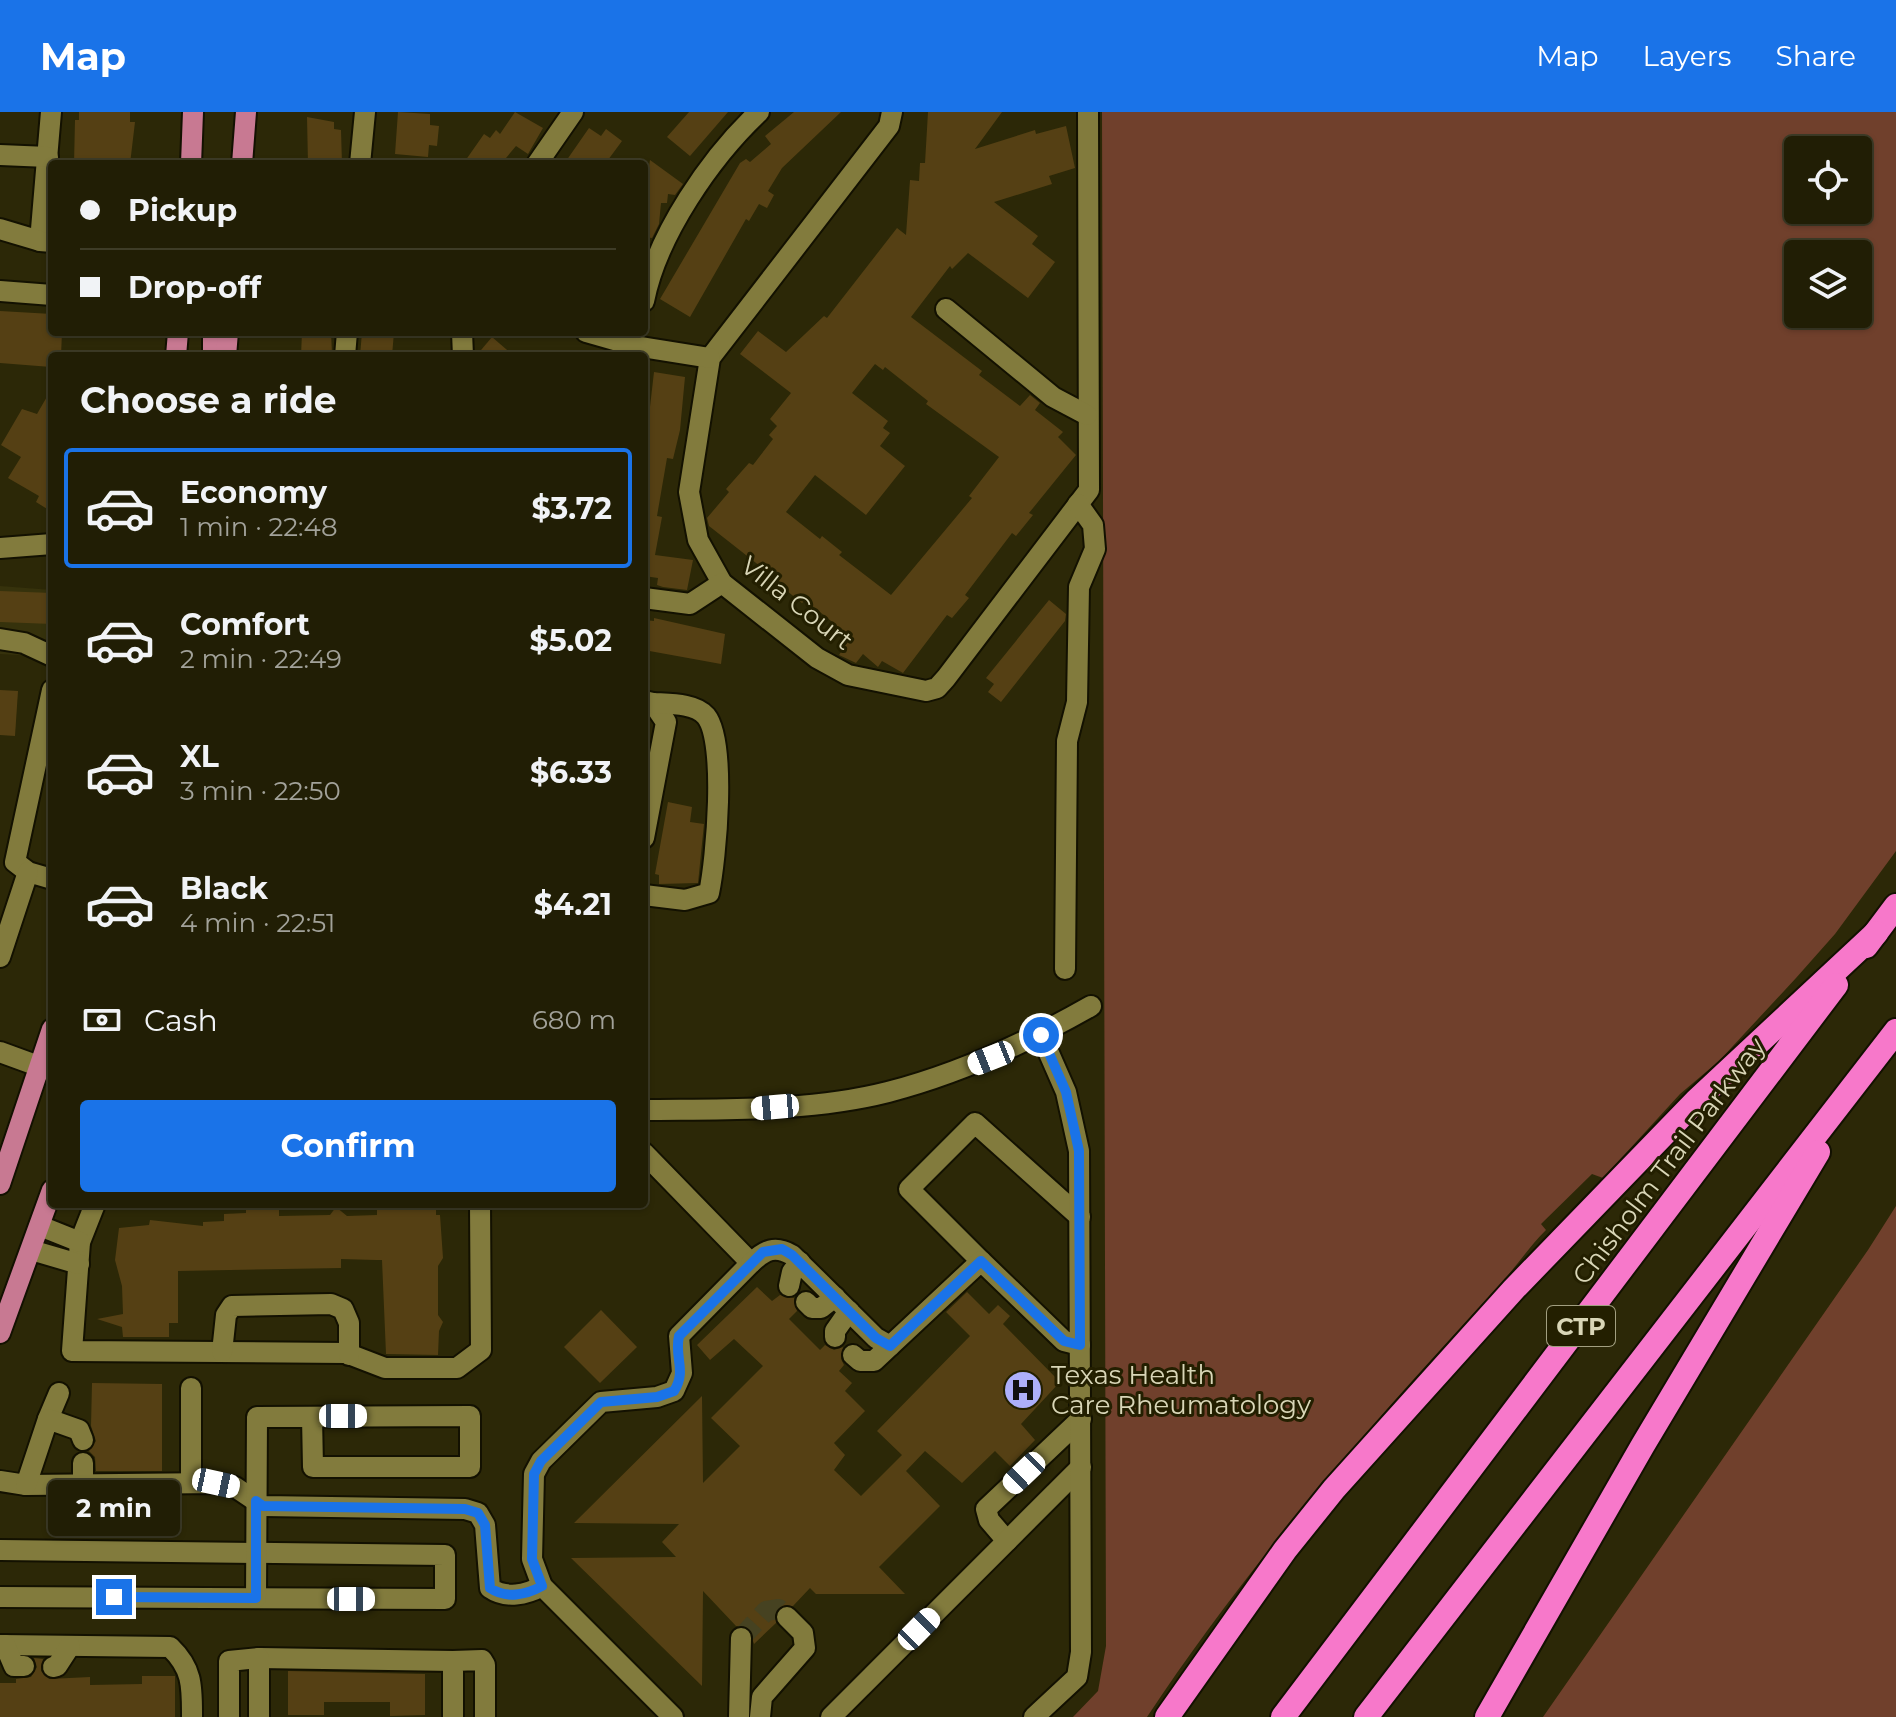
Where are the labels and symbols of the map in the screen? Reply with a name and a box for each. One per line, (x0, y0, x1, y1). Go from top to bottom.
street label: Villa Court (734, 549, 860, 657)
route start (1023, 1017, 1059, 1053)
street label: Chisholm Trail Parkway (1566, 1030, 1773, 1291)
car (964, 1038, 1018, 1078)
car (750, 1093, 800, 1121)
road number: CTP (1547, 1306, 1615, 1346)
place label: Texas Health Care Rheumatology (1051, 1359, 1312, 1421)
hospital icon: Texas Health Care Rheumatology (1002, 1369, 1044, 1411)
car (319, 1404, 367, 1428)
car (998, 1448, 1050, 1498)
car (190, 1466, 242, 1500)
callout: 2 min (48, 1481, 180, 1537)
route end (96, 1579, 132, 1615)
car (327, 1587, 375, 1611)
car (894, 1604, 944, 1654)

